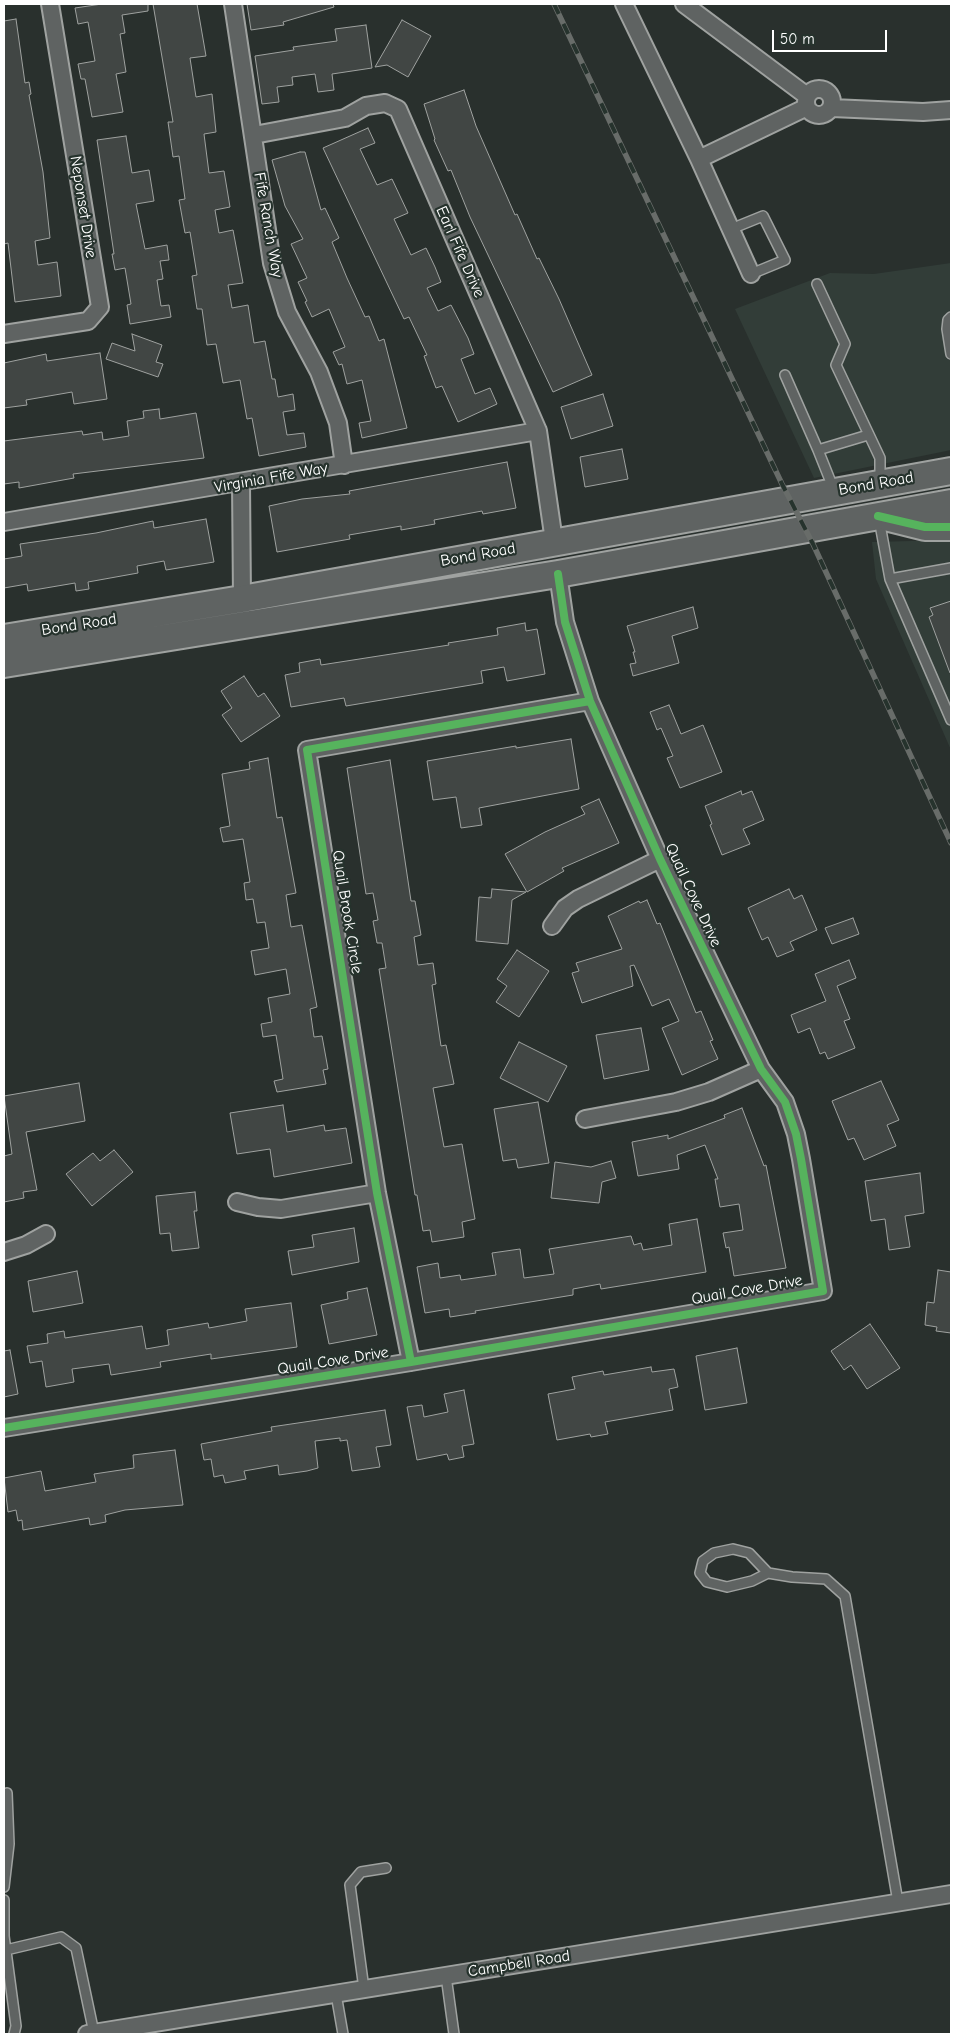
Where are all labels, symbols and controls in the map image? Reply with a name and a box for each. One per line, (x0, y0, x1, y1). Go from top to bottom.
scale bar (775, 20, 890, 52)
text: 50 m (780, 30, 815, 48)
street label: Neponset Drive (65, 154, 101, 260)
street label: Fife Ranch Way (249, 171, 287, 279)
street label: Earl Fife Drive (431, 203, 489, 301)
street label: Virginia Fife Way (213, 459, 329, 497)
street label: Bond Road (837, 468, 915, 500)
street label: Bond Road (439, 539, 517, 571)
street label: Bond Road (40, 610, 118, 640)
street label: Quail Cove Drive (661, 840, 725, 950)
street label: Quail Brook Circle (328, 849, 366, 975)
street label: Quail Cove Drive (690, 1271, 804, 1309)
street label: Quail Cove Drive (276, 1343, 390, 1379)
street label: Campbell Road (466, 1946, 572, 1982)

